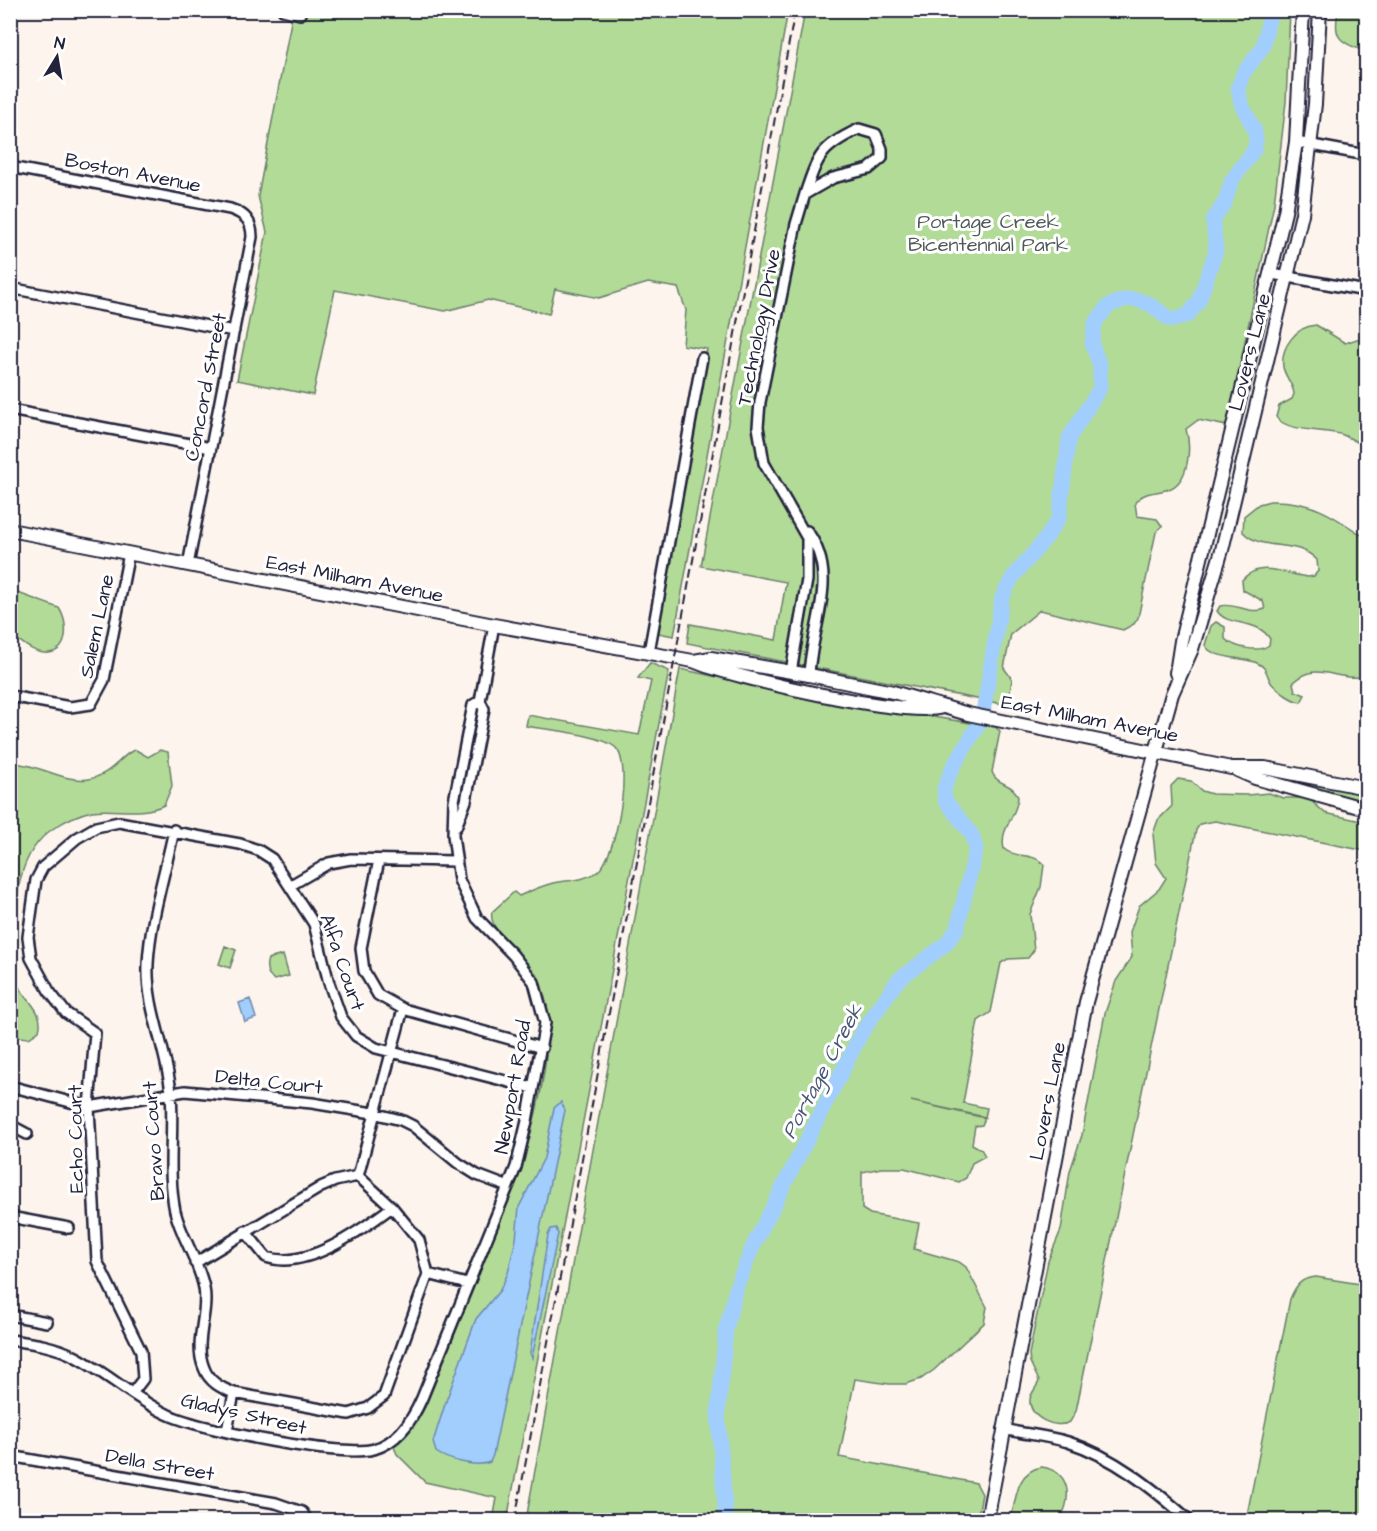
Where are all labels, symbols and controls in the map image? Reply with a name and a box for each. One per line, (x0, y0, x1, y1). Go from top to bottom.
north arrow (27, 27, 87, 87)
text: N (53, 32, 67, 55)
street label: Boston Avenue (62, 146, 203, 200)
park label: Portage Creek Bicentennial Park (908, 208, 1068, 259)
street label: Technology Drive (730, 246, 789, 408)
street label: Lovers Lane (1222, 290, 1278, 414)
street label: Concord Street (178, 311, 234, 464)
street label: East Milham Avenue (264, 548, 446, 610)
street label: Salem Lane (72, 572, 122, 681)
street label: East Milham Avenue (999, 688, 1181, 750)
street label: Alfa Court (312, 910, 372, 1014)
water label: Portage Creek (775, 998, 872, 1144)
street label: Newport Road (487, 1018, 538, 1156)
street label: Lovers Lane (1023, 1039, 1073, 1163)
street label: Delta Court (214, 1062, 324, 1102)
street label: Bravo Court (136, 1080, 172, 1202)
street label: Echo Court (61, 1085, 91, 1193)
street label: Gladys Street (178, 1386, 309, 1443)
street label: Della Street (103, 1442, 216, 1488)

